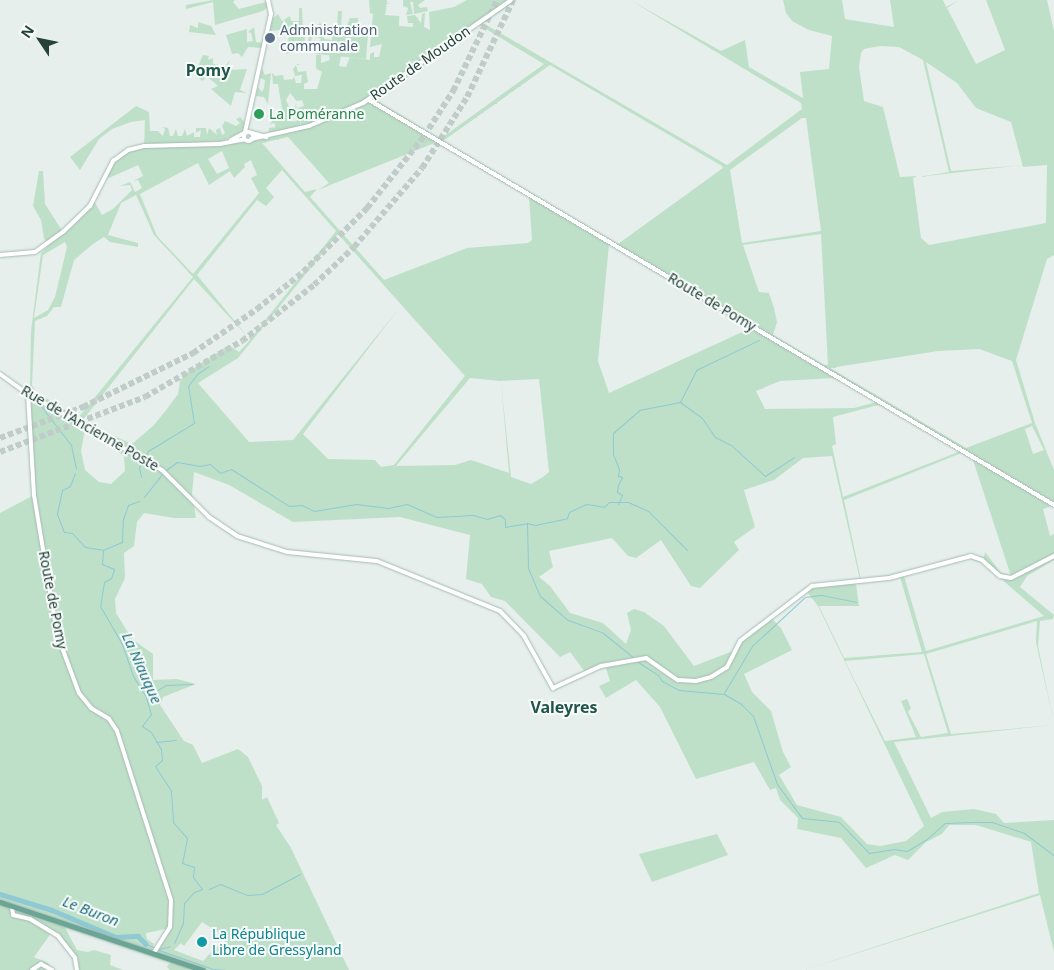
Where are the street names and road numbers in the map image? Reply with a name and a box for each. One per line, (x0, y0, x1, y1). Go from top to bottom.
street label: Route de Moudon (367, 22, 473, 104)
street label: Route de Pomy (665, 269, 759, 335)
street label: Rue de l'Ancienne Poste (18, 382, 162, 474)
street label: Route de Pomy (35, 549, 71, 651)

